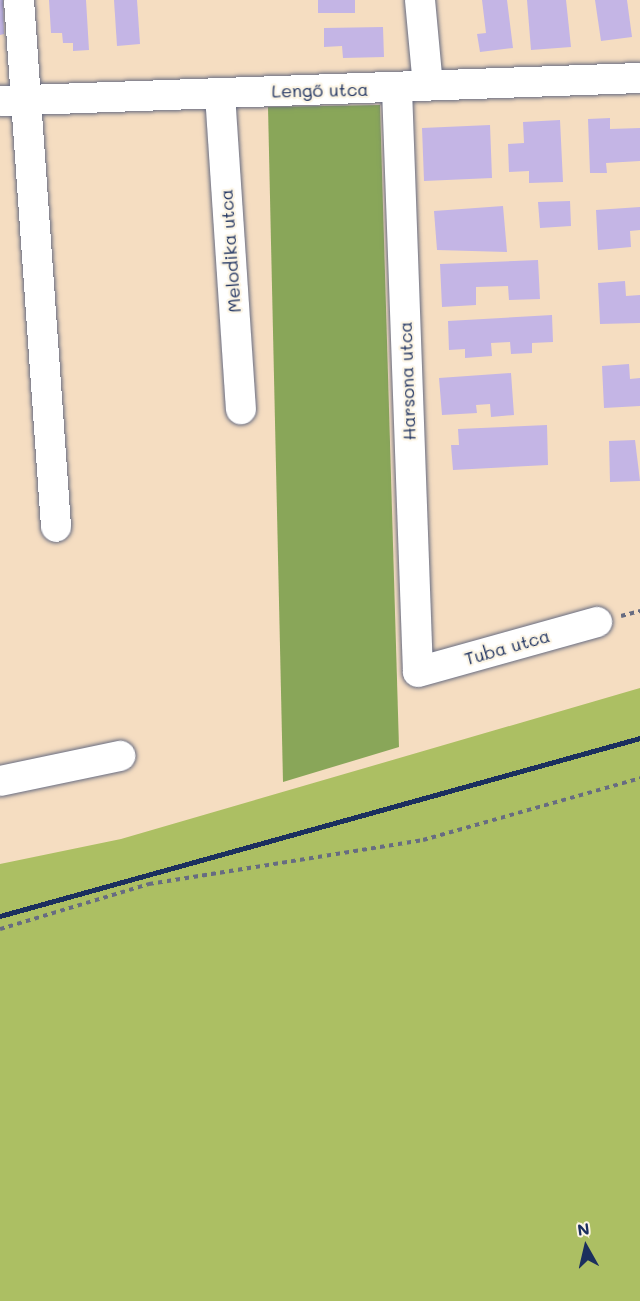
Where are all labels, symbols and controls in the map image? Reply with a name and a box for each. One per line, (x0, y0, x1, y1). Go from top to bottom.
street label: Lengő utca (271, 78, 369, 102)
street label: Melodika utca (215, 189, 245, 313)
street label: Harsona utca (394, 321, 420, 441)
street label: Tuba utca (462, 625, 552, 669)
north arrow (556, 1217, 616, 1277)
text: N (576, 1217, 591, 1240)

